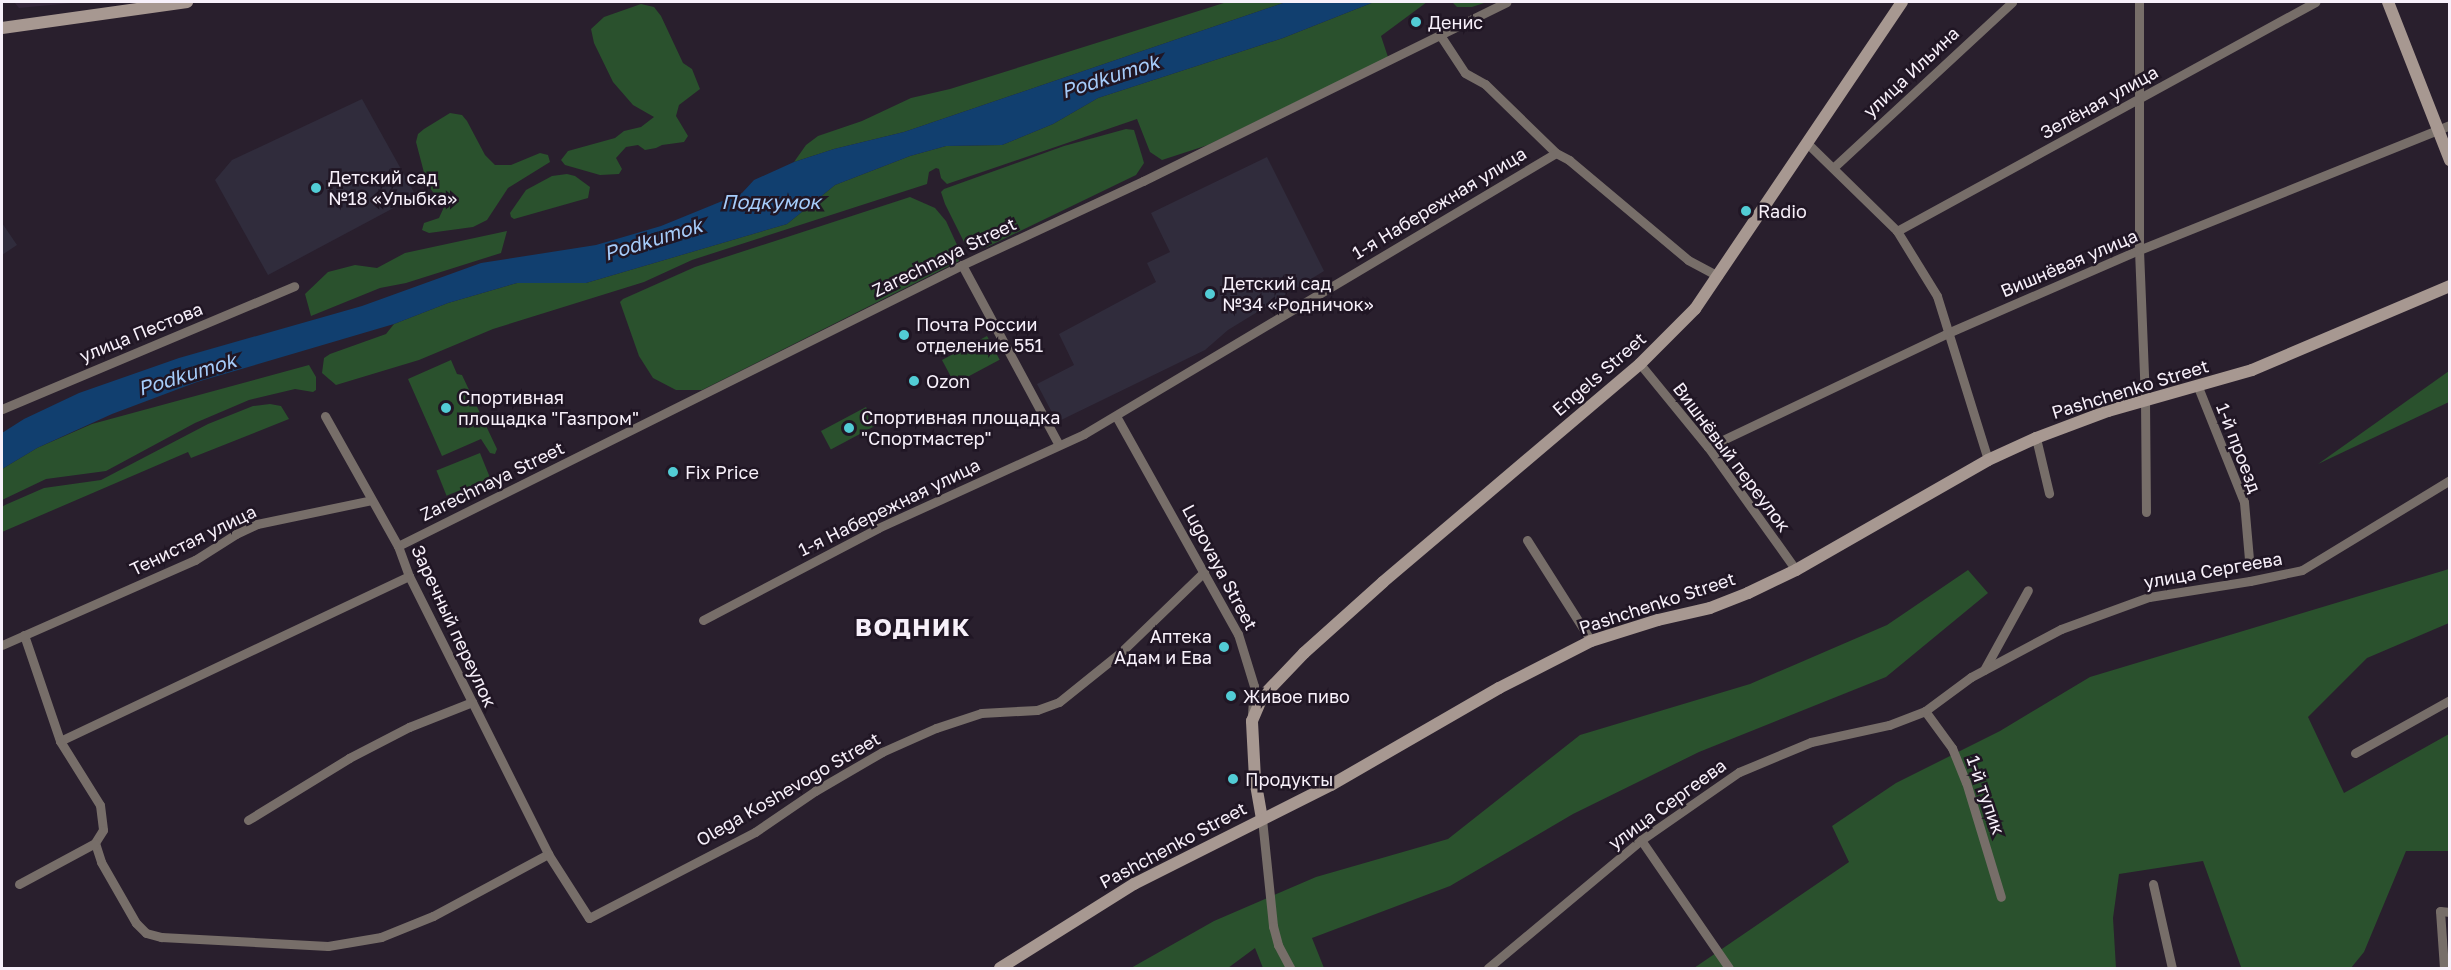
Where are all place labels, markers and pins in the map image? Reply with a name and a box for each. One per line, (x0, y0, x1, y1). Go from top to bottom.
place label: Денис (1428, 11, 1483, 33)
marker: Денис (1409, 15, 1423, 29)
place label: Детский сад №18 «Улыбка» (328, 167, 457, 210)
marker: Детский сад №18 «Улыбка» (309, 181, 323, 195)
place label: Radio (1758, 200, 1807, 222)
marker: Radio (1739, 204, 1753, 218)
place label: Детский сад №34 «Родничок» (1222, 273, 1374, 316)
marker: Детский сад №34 «Родничок» (1203, 287, 1217, 301)
place label: Почта России отделение 551 (916, 314, 1043, 356)
marker: Почта России отделение 551 (897, 328, 911, 342)
place label: Ozon (926, 370, 970, 392)
marker: Ozon (907, 374, 921, 388)
place label: Спортивная площадка "Газпром" (458, 387, 639, 430)
marker: Спортивная площадка "Газпром" (439, 401, 453, 415)
place label: Спортивная площадка "Спортмастер" (861, 407, 1060, 450)
marker: Спортивная площадка "Спортмастер" (842, 421, 856, 435)
place label: Fix Price (685, 461, 759, 483)
marker: Fix Price (666, 465, 680, 479)
place label: Аптека Адам и Ева (1114, 626, 1212, 668)
marker: Аптека Адам и Ева (1217, 640, 1231, 654)
place label: Живое пиво (1243, 685, 1350, 707)
marker: Живое пиво (1224, 689, 1238, 703)
place label: Продукты (1245, 768, 1333, 790)
marker: Продукты (1226, 772, 1240, 786)

